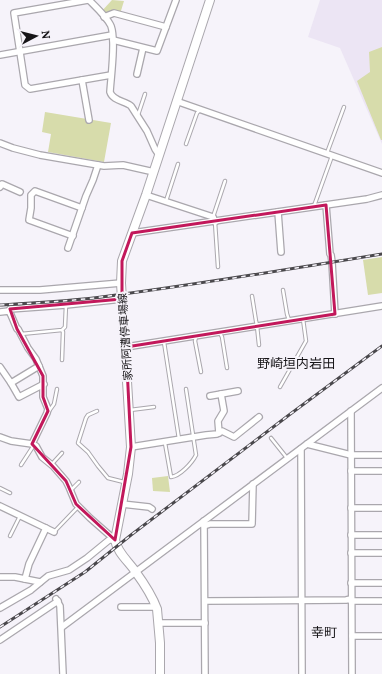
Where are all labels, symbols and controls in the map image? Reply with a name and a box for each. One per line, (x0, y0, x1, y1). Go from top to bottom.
north arrow (16, 16, 56, 56)
text: N (38, 30, 53, 40)
street label: 家所阿漕停車場線 (115, 293, 135, 381)
district label: 野崎垣内岩田 (257, 355, 335, 372)
district label: 幸町 (311, 624, 337, 641)

